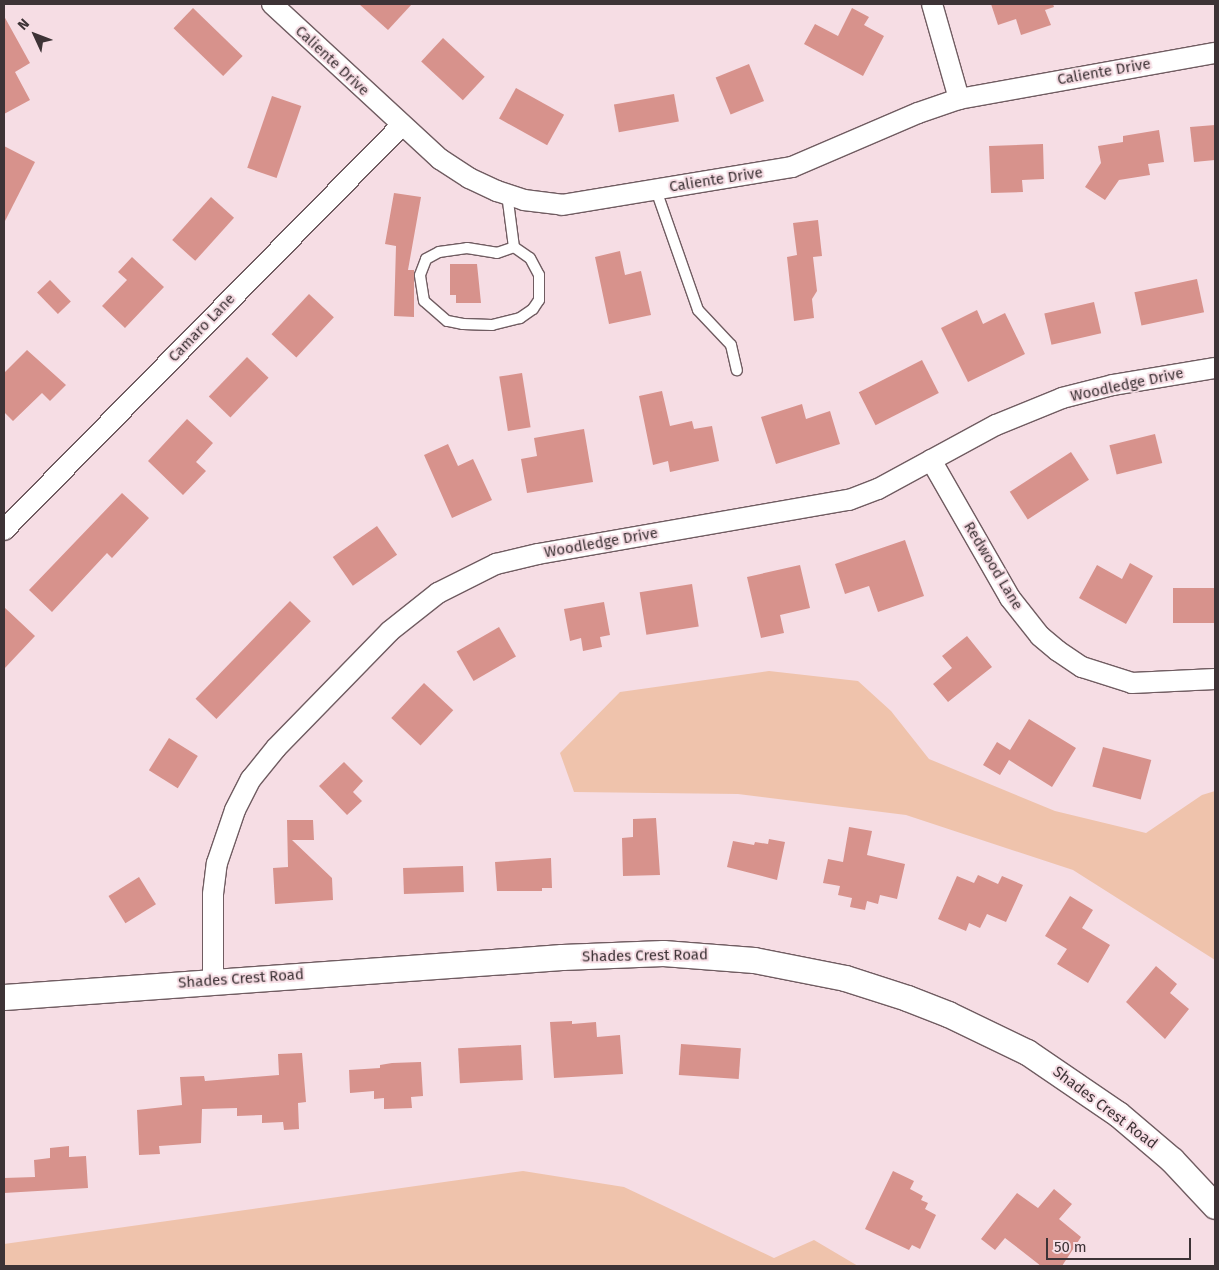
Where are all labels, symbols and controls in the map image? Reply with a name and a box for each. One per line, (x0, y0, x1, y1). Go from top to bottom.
north arrow (10, 10, 60, 60)
text: N (14, 15, 33, 34)
street label: Caliente Drive (291, 22, 373, 100)
street label: Caliente Drive (1056, 55, 1152, 89)
street label: Caliente Drive (668, 164, 764, 196)
street label: Camaro Lane (165, 290, 239, 366)
street label: Woodledge Drive (1069, 364, 1185, 406)
street label: Redwood Lane (960, 519, 1026, 613)
street label: Woodledge Drive (543, 524, 659, 562)
street label: Shades Crest Road (582, 946, 708, 966)
street label: Shades Crest Road (178, 966, 304, 992)
street label: Shades Crest Road (1049, 1063, 1161, 1153)
scale bar (1049, 1228, 1194, 1260)
text: 50 m (1054, 1238, 1087, 1256)

